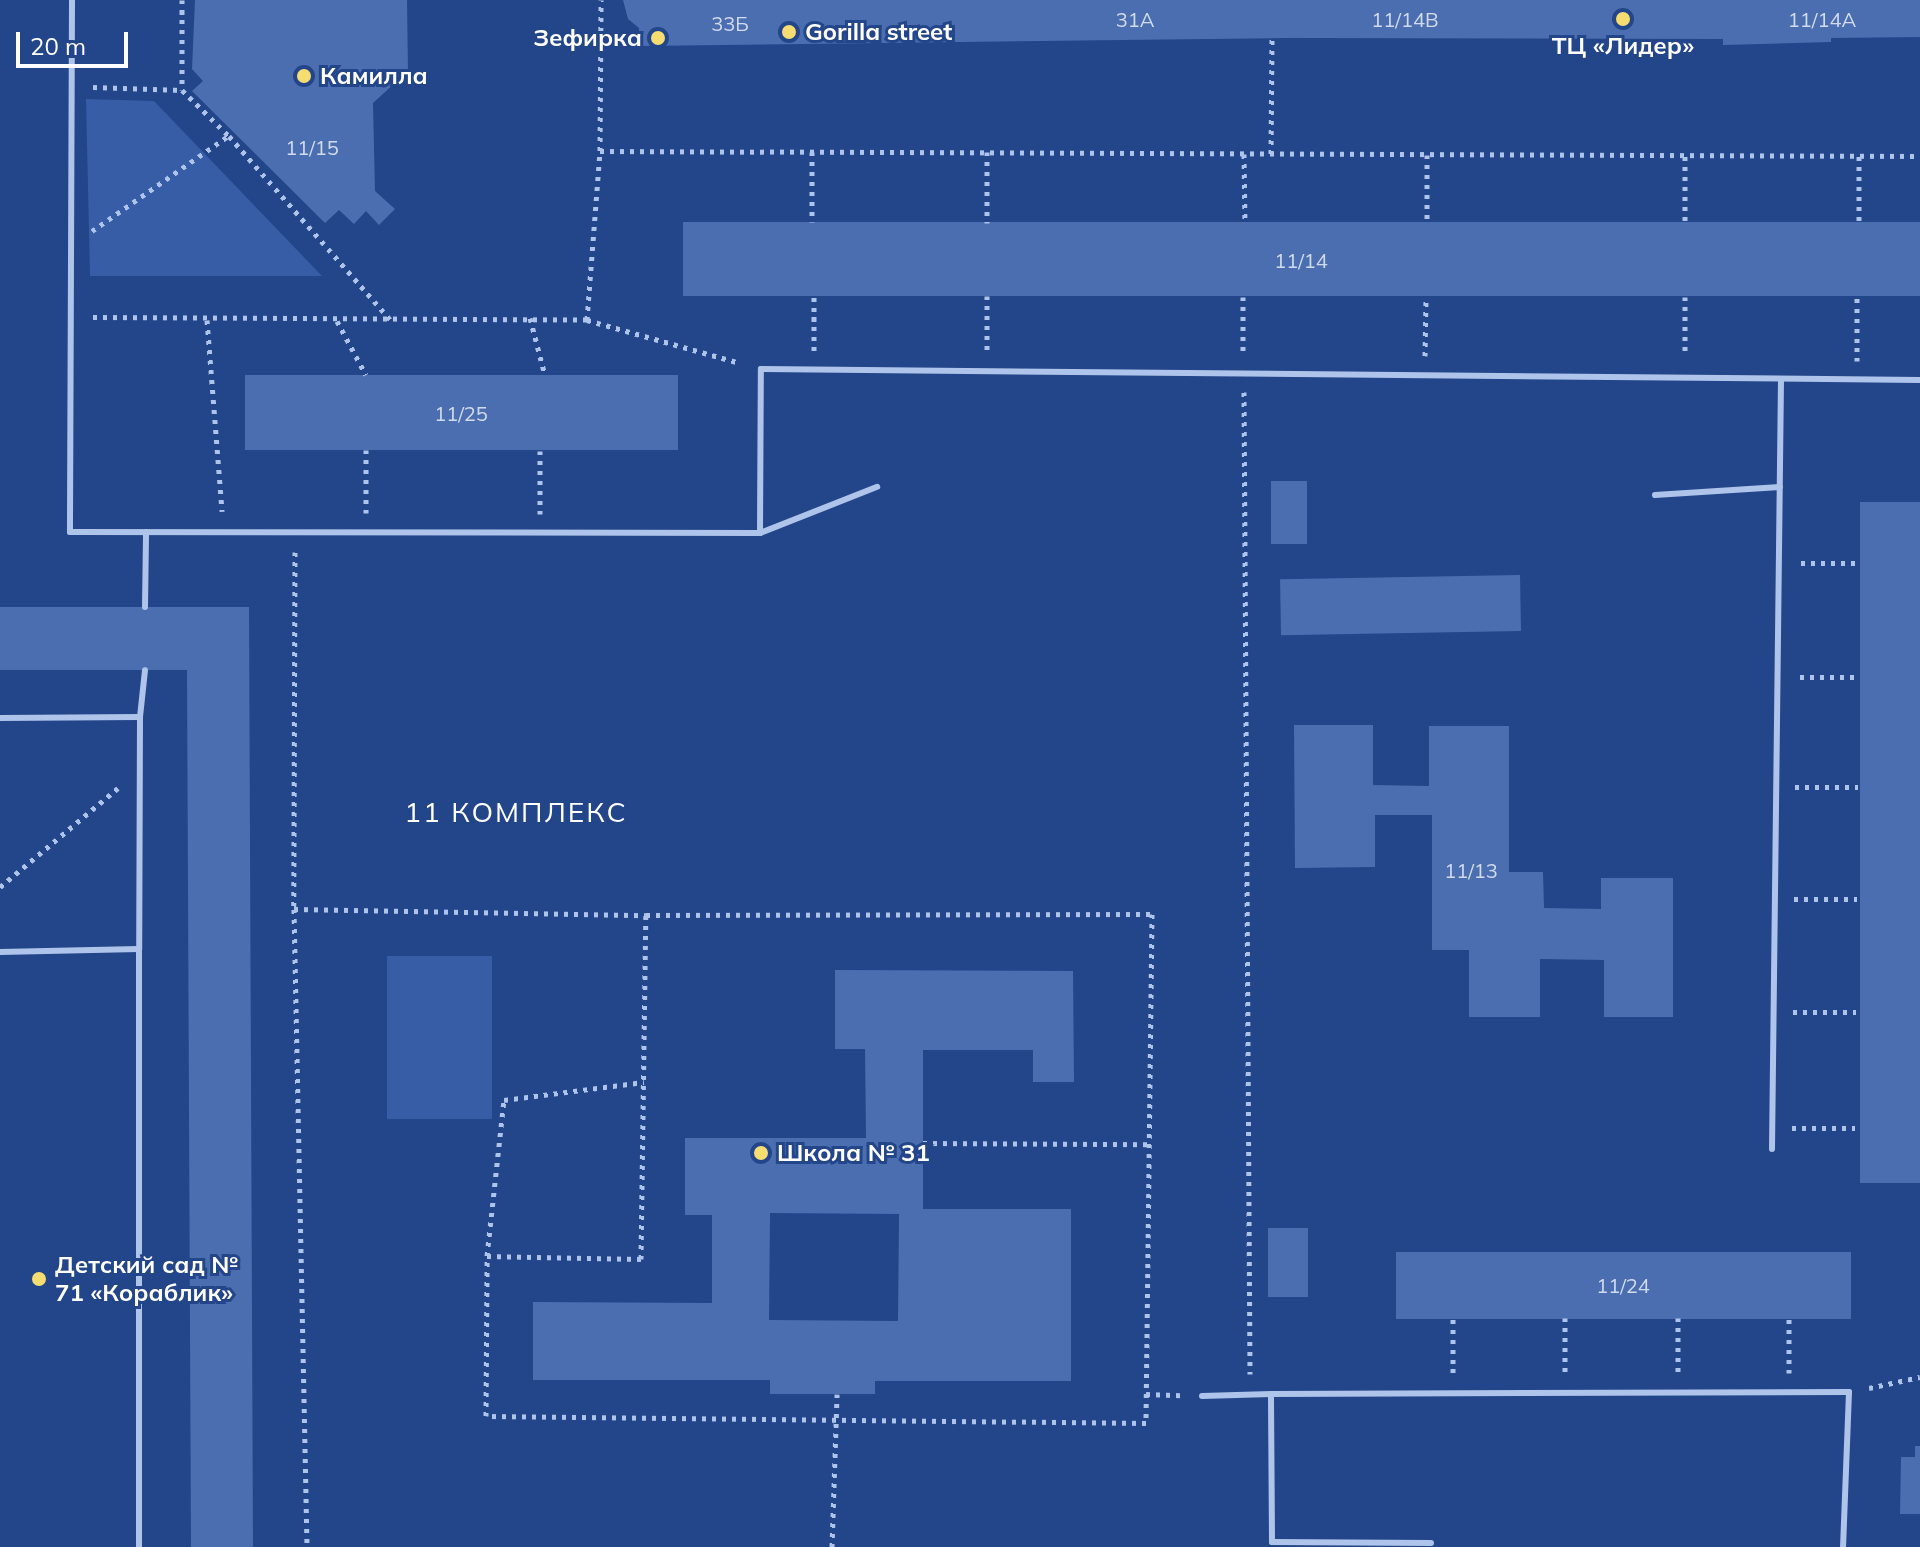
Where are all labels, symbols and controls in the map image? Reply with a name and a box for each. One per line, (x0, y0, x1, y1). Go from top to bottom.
house number: 31А (1116, 7, 1154, 31)
house number: 11/14В (1371, 7, 1439, 31)
house number: 11/14А (1788, 7, 1856, 31)
marker: ТЦ «Лидер» (1614, 10, 1632, 28)
house number: 33Б (711, 11, 749, 35)
scale bar (20, 16, 132, 66)
place label: Gorilla street (805, 18, 952, 46)
marker: Gorilla street (780, 23, 798, 41)
place label: Зефирка (534, 24, 642, 52)
marker: Зефирка (649, 29, 667, 47)
text: 20 m (30, 31, 86, 61)
place label: ТЦ «Лидер» (1552, 32, 1694, 60)
place label: Камилла (320, 62, 428, 90)
marker: Камилла (295, 67, 313, 85)
house number: 11/15 (285, 135, 339, 159)
house number: 11/14 (1274, 248, 1328, 272)
house number: 11/25 (434, 401, 488, 425)
district label: 11 КОМПЛЕКС (404, 795, 628, 829)
house number: 11/13 (1444, 858, 1498, 882)
place label: Школа № 31 (777, 1139, 930, 1167)
marker: Школа № 31 (752, 1144, 770, 1162)
place label: Детский сад № 71 «Кораблик» (55, 1251, 238, 1307)
marker: Детский сад № 71 «Кораблик» (30, 1270, 48, 1288)
house number: 11/24 (1596, 1273, 1650, 1297)

